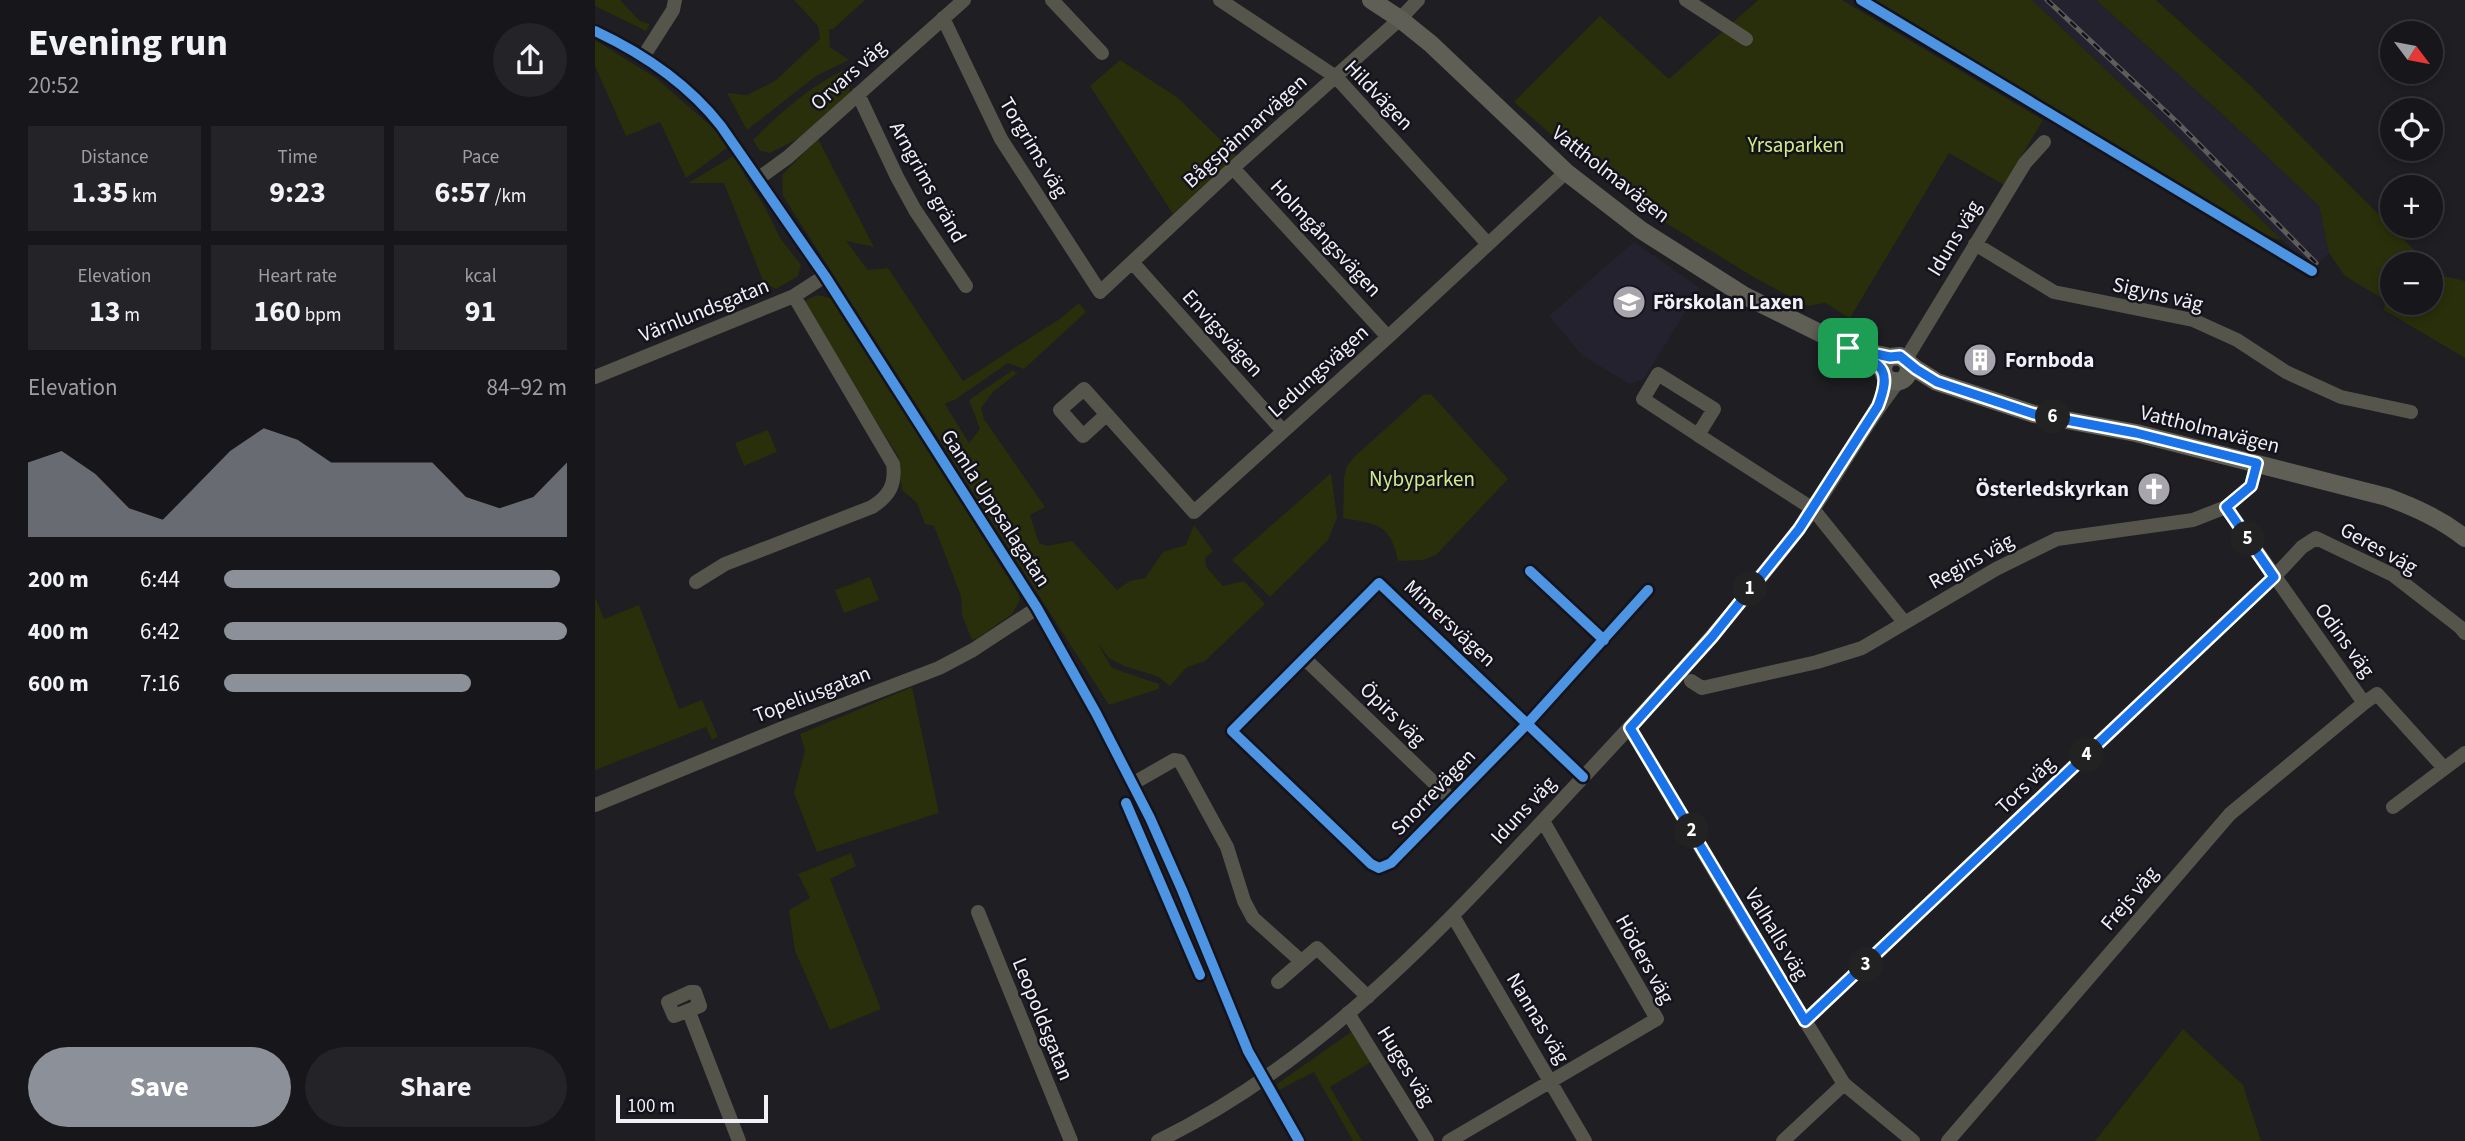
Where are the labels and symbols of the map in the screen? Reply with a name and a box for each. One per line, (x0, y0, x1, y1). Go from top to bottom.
north arrow (2380, 21, 2443, 84)
street label: Orvars väg (804, 33, 893, 117)
street label: Hildvägen (1338, 53, 1420, 137)
street label: Bågspännarvägen (1176, 67, 1314, 195)
street label: Torgrims väg (992, 91, 1076, 203)
street label: Arngrims gränd (882, 116, 974, 248)
street label: Vattholmavägen (1546, 118, 1676, 230)
park label: Yrsaparken (1747, 130, 1844, 160)
street label: Holmgångsvägen (1263, 172, 1389, 304)
street label: Iduns väg (1920, 194, 1989, 282)
street label: Sigyns väg (2110, 269, 2207, 319)
street label: Värnlundsgatan (635, 270, 773, 350)
street label: Envigsvägen (1175, 282, 1271, 384)
school or university icon: Förskolan Laxen (1610, 283, 1648, 321)
place label: Förskolan Laxen (1653, 287, 1804, 317)
street label: Ledungsvägen (1261, 318, 1375, 424)
pin (1818, 318, 1878, 378)
building icon: Fornboda (1961, 341, 1999, 379)
place label: Fornboda (2005, 345, 2094, 375)
street label: Vattholmavägen (2137, 397, 2283, 461)
pin: 6 (2035, 400, 2071, 434)
street label: Gamla Uppsalagatan (934, 423, 1058, 593)
park label: Nybyparken (1369, 464, 1475, 494)
church icon: Österledskyrkan (2135, 470, 2173, 508)
place label: Österledskyrkan (1975, 474, 2129, 504)
street label: Geres väg (2335, 514, 2424, 582)
pin: 5 (2231, 522, 2265, 556)
street label: Regins väg (1923, 525, 2019, 597)
street label: Mimersvägen (1397, 572, 1503, 674)
pin: 1 (1733, 572, 1767, 606)
street label: Odins väg (2308, 596, 2383, 684)
street label: Topeliusgatan (749, 658, 875, 730)
street label: Öpirs väg (1353, 675, 1433, 753)
pin: 4 (2069, 738, 2105, 772)
street label: Snorrevägen (1384, 742, 1482, 842)
street label: Tors väg (1989, 749, 2062, 821)
street label: Iduns väg (1484, 769, 1563, 851)
pin: 2 (1675, 814, 1709, 848)
street label: Frejs väg (2093, 859, 2165, 937)
street label: Valhalls väg (1738, 882, 1816, 986)
street label: Höders väg (1608, 909, 1682, 1009)
pin: 3 (1849, 948, 1883, 982)
street label: Leopoldsgatan (1005, 953, 1081, 1085)
street label: Nannas väg (1499, 967, 1577, 1069)
street label: Huges väg (1370, 1020, 1443, 1112)
scale bar (616, 1092, 768, 1124)

